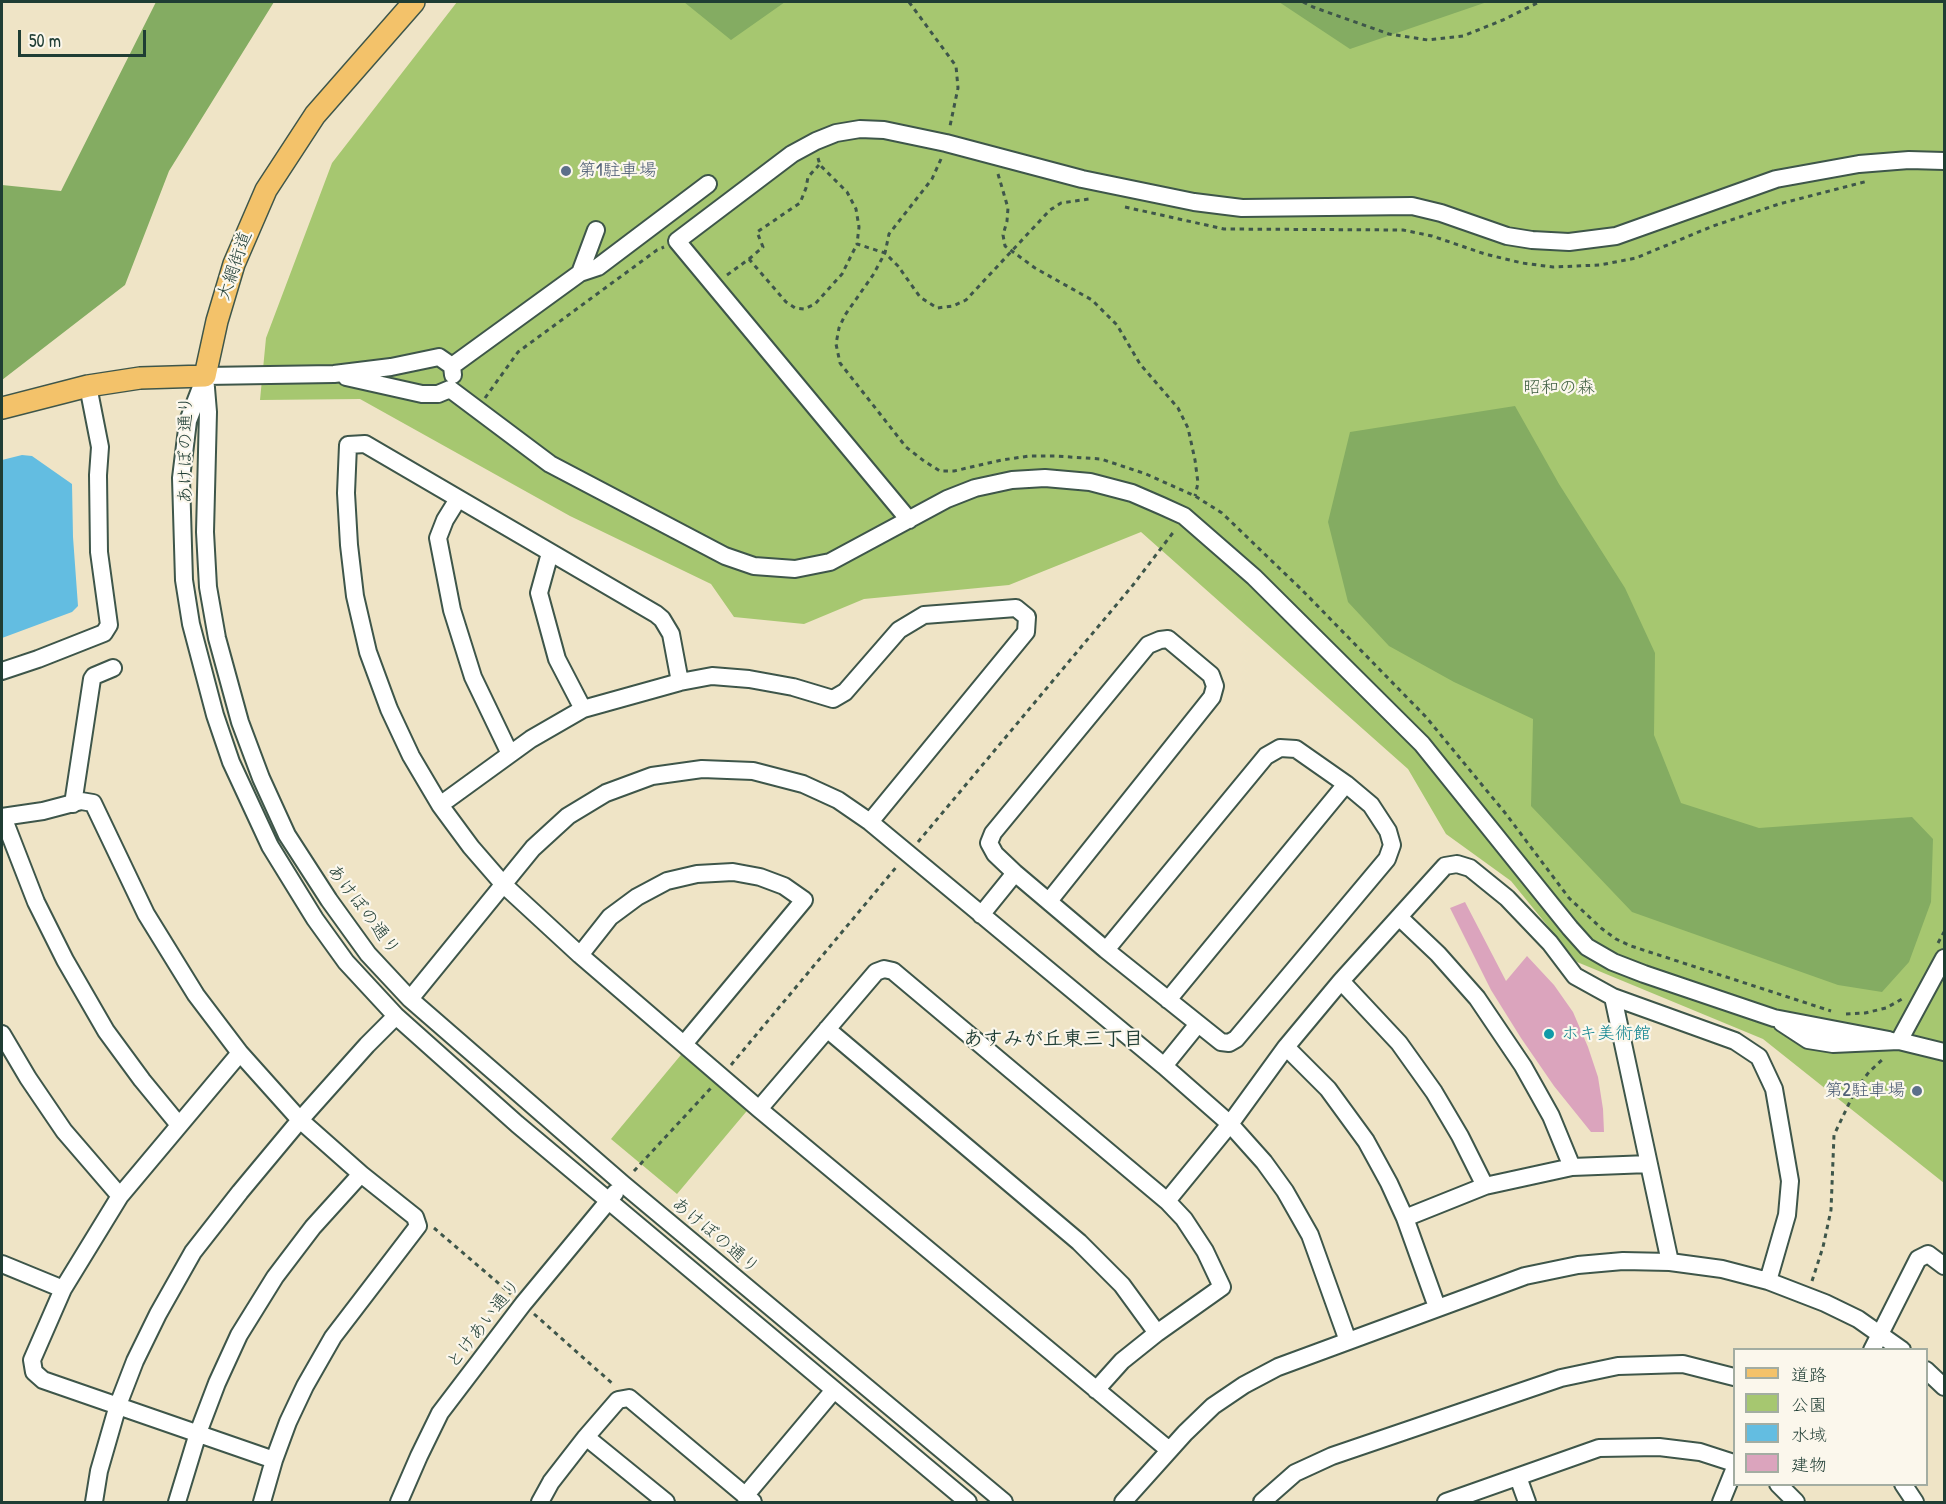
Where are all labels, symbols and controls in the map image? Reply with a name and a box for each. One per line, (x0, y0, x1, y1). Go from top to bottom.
scale bar (21, 18, 148, 56)
text: 50 m (29, 28, 61, 53)
place label: 第1駐車場 (578, 160, 657, 182)
marker: 第1駐車場 (559, 164, 573, 178)
street label: 大網街道 (213, 228, 257, 304)
park label: 昭和の森 (1523, 377, 1595, 399)
street label: あけぼの通り (175, 396, 197, 504)
street label: あけぼの通り (322, 860, 404, 960)
place label: ホキ美術館 (1561, 1023, 1651, 1045)
marker: ホキ美術館 (1542, 1027, 1556, 1041)
district label: あすみが丘東三丁目 (963, 1028, 1143, 1052)
place label: 第2駐車場 (1825, 1080, 1905, 1102)
marker: 第2駐車場 (1910, 1084, 1924, 1098)
street label: あけぼの通り (667, 1193, 763, 1279)
street label: とけあい通り (442, 1275, 526, 1373)
legend (1733, 1348, 1928, 1486)
text: 道路 (1791, 1362, 1827, 1387)
text: 公園 (1791, 1392, 1827, 1417)
text: 水域 (1791, 1422, 1827, 1447)
text: 建物 (1791, 1452, 1827, 1477)

